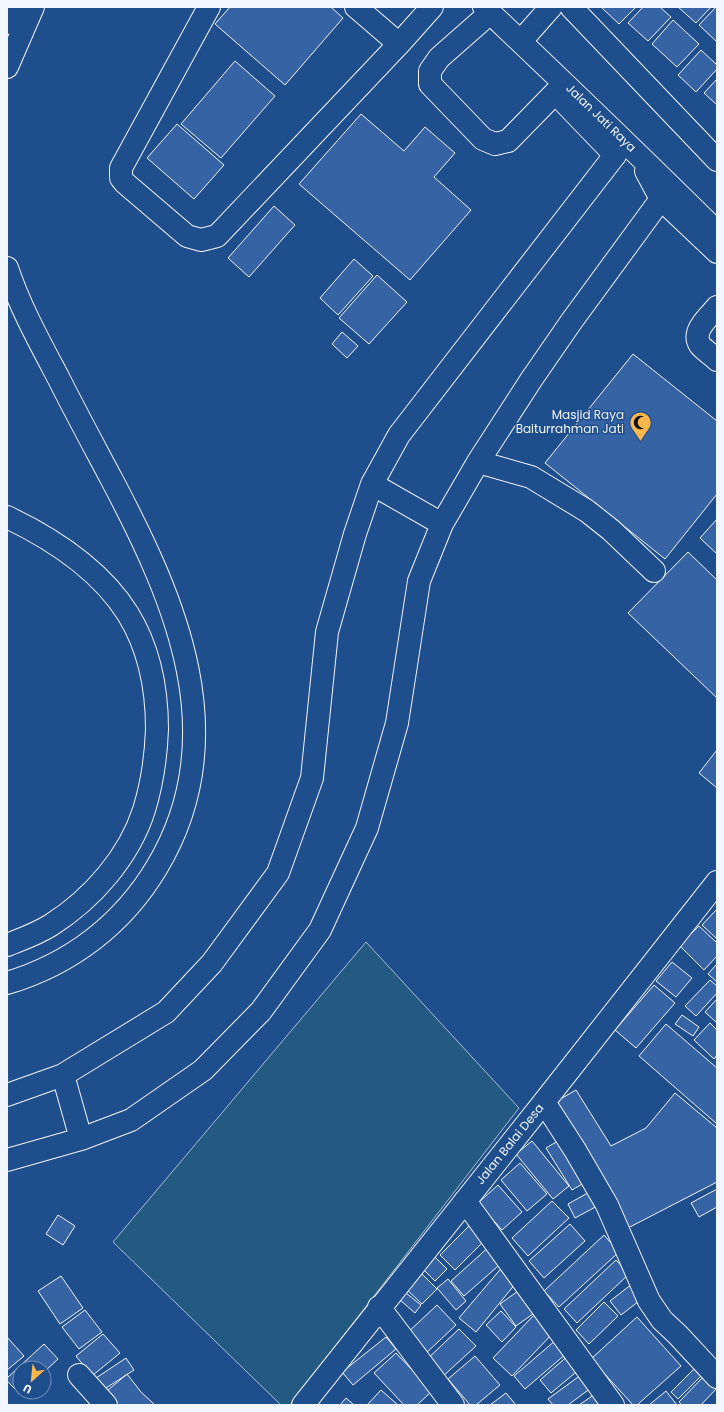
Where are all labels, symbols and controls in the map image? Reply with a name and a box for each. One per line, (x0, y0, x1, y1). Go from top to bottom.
street label: Jalan Jati Raya (562, 80, 640, 156)
place label: Masjid Raya Baiturrahman Jati (516, 406, 624, 437)
mosque icon: Masjid Raya Baiturrahman Jati (627, 409, 653, 442)
street label: Jalan Balai Desa (472, 1100, 548, 1188)
north arrow (12, 1360, 52, 1400)
text: U (20, 1380, 35, 1398)

